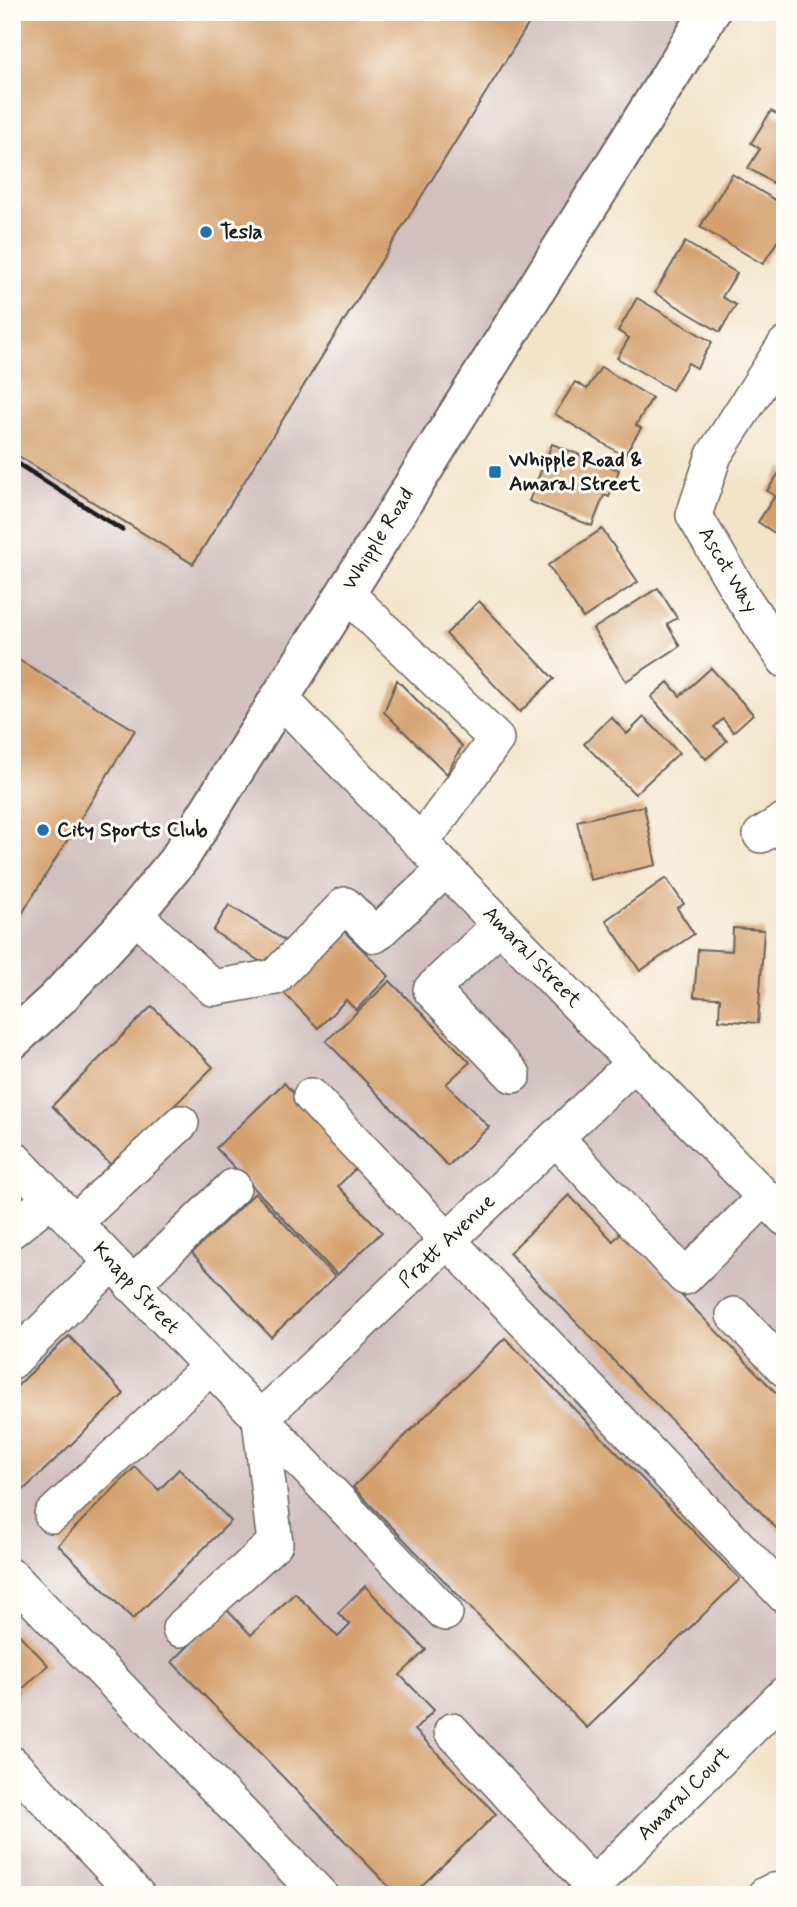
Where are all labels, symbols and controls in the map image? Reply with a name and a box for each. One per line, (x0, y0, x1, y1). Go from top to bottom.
place label: Tesla (220, 218, 263, 246)
marker: Tesla (198, 224, 214, 240)
place label: Whipple Road & Amaral Street (508, 446, 642, 498)
marker: Whipple Road & Amaral Street (487, 464, 503, 480)
street label: Whipple Road (335, 483, 421, 595)
street label: Ascot Way (691, 522, 765, 618)
place label: City Sports Club (57, 816, 208, 844)
marker: City Sports Club (35, 822, 51, 838)
street label: Amaral Street (476, 900, 588, 1014)
street label: Pratt Avenue (393, 1188, 501, 1294)
street label: Knapp Street (86, 1236, 186, 1340)
street label: Amaral Court (631, 1741, 737, 1847)

